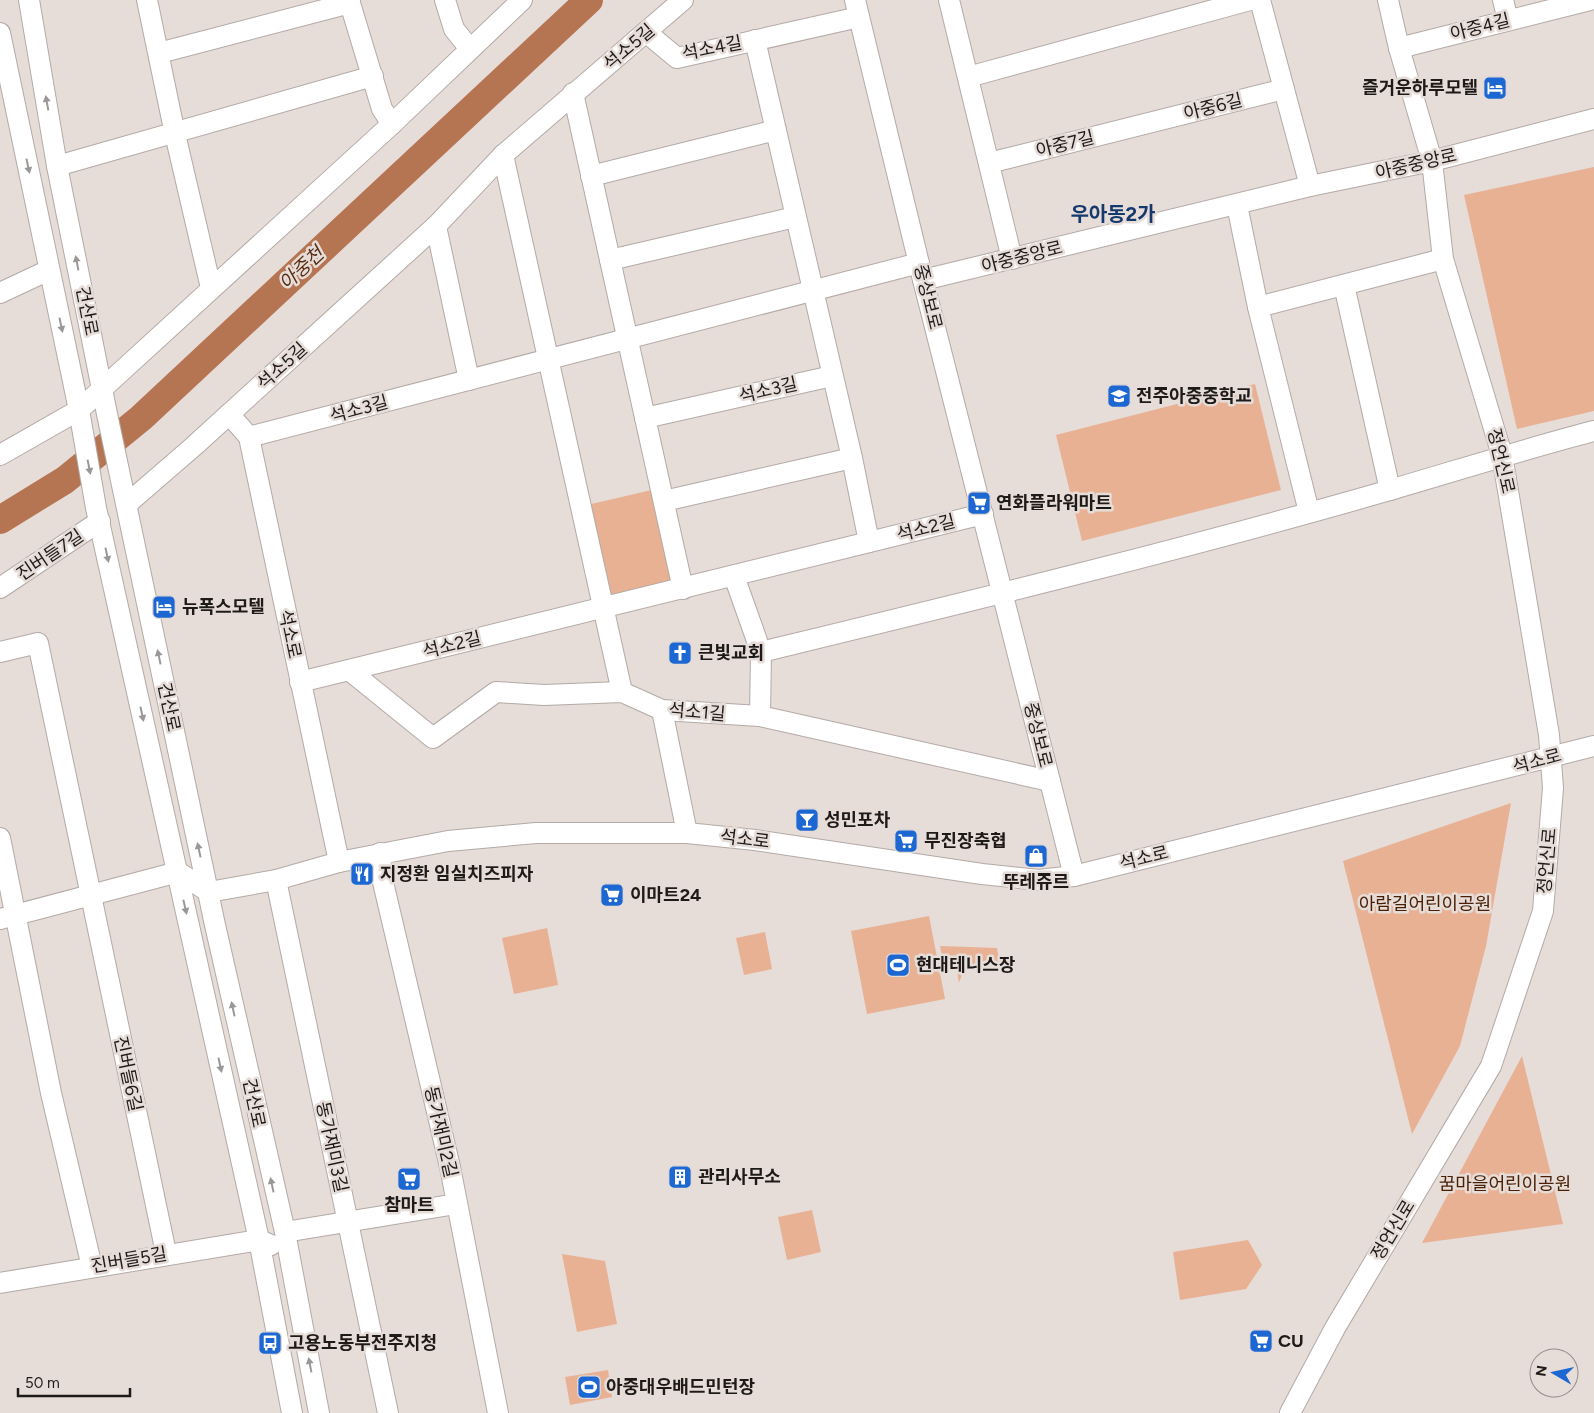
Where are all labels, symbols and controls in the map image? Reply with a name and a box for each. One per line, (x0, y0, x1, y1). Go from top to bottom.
street label: 아중4길 (1448, 9, 1512, 45)
street label: 석소5길 (599, 19, 659, 75)
street label: 석소4길 (680, 31, 744, 65)
hotel icon: 즐거운하루모텔 (1482, 75, 1508, 101)
place label: 즐거운하루모텔 (1362, 77, 1478, 99)
street label: 아중6길 (1181, 89, 1245, 125)
one-way arrow (42, 95, 50, 111)
street label: 아중7길 (1034, 126, 1096, 162)
street label: 아중중앙로 (1373, 144, 1459, 184)
one-way arrow (24, 158, 32, 173)
district label: 우아동2가 (1070, 202, 1156, 226)
street label: 아중중앙로 (979, 236, 1065, 278)
water label: 아중천 (274, 241, 329, 295)
one-way arrow (73, 255, 81, 270)
street label: 중상보로 (909, 262, 947, 332)
street label: 건산로 (71, 285, 103, 337)
one-way arrow (57, 317, 65, 333)
street label: 석소5길 (252, 338, 312, 394)
street label: 석소3길 (737, 373, 799, 407)
school or university icon: 전주아중중학교 (1106, 383, 1132, 409)
place label: 전주아중중학교 (1136, 385, 1252, 407)
street label: 석소3길 (327, 391, 391, 427)
street label: 정언신로 (1483, 426, 1519, 496)
one-way arrow (85, 459, 93, 475)
supermarket icon: 연화플라워마트 (966, 490, 992, 516)
place label: 연화플라워마트 (996, 492, 1112, 514)
street label: 석소2길 (894, 510, 958, 546)
street label: 진버들7길 (12, 525, 88, 585)
one-way arrow (104, 548, 112, 564)
hotel icon: 뉴폭스모텔 (151, 594, 177, 620)
place label: 뉴폭스모텔 (182, 596, 265, 618)
street label: 석소로 (274, 607, 306, 661)
street label: 석소2길 (420, 627, 484, 663)
church icon: 큰빛교회 (667, 640, 693, 666)
place label: 큰빛교회 (698, 642, 764, 664)
one-way arrow (155, 649, 163, 664)
street label: 건산로 (153, 680, 185, 734)
street label: 석소1길 (668, 699, 726, 725)
street label: 중상보로 (1019, 700, 1057, 770)
one-way arrow (138, 706, 146, 721)
street label: 석소로 (1510, 744, 1564, 778)
bar icon: 성민포차 (794, 807, 820, 833)
place label: 성민포차 (824, 809, 891, 831)
street label: 석소로 (719, 825, 771, 853)
street label: 정언신로 (1533, 827, 1561, 895)
supermarket icon: 무진장축협 (893, 828, 919, 854)
place label: 무진장축협 (924, 830, 1007, 852)
street label: 석소로 (1117, 841, 1171, 875)
one-way arrow (195, 843, 203, 858)
shop icon: 뚜레쥬르 (1023, 843, 1049, 869)
restaurant icon: 지정환 임실치즈피자 (349, 861, 375, 887)
place label: 지정환 임실치즈피자 (380, 863, 534, 885)
place label: 뚜레쥬르 (1003, 871, 1069, 893)
supermarket icon: 이마트24 (599, 882, 625, 908)
place label: 이마트24 (630, 884, 702, 906)
park label: 아람길어린이공원 (1359, 893, 1491, 915)
one-way arrow (181, 899, 189, 914)
sports icon: 현대테니스장 (885, 952, 911, 978)
place label: 현대테니스장 (916, 954, 1016, 976)
one-way arrow (229, 1000, 237, 1016)
street label: 진버들6길 (109, 1034, 147, 1114)
one-way arrow (216, 1058, 224, 1073)
street label: 건산로 (238, 1076, 270, 1130)
street label: 동가재미2길 (420, 1084, 462, 1180)
street label: 동가재미3길 (312, 1099, 352, 1195)
building icon: 관리사무소 (667, 1164, 693, 1190)
supermarket icon: 참마트 (396, 1166, 422, 1192)
place label: 관리사무소 (698, 1166, 781, 1188)
park label: 꿈마을어린이공원 (1439, 1173, 1571, 1195)
one-way arrow (268, 1177, 276, 1192)
place label: 참마트 (384, 1194, 434, 1216)
street label: 정언신로 (1367, 1196, 1419, 1264)
street label: 진버들5길 (89, 1243, 169, 1277)
supermarket icon: CU (1248, 1328, 1274, 1354)
bus stop icon: 고용노동부전주지청 (257, 1330, 283, 1356)
place label: CU (1278, 1330, 1304, 1352)
place label: 고용노동부전주지청 (288, 1332, 437, 1354)
north arrow (1529, 1348, 1579, 1398)
one-way arrow (306, 1358, 314, 1373)
text: N (1532, 1364, 1551, 1378)
scale bar (18, 1366, 130, 1398)
text: 50 m (25, 1374, 60, 1392)
sports icon: 아중대우배드민턴장 (576, 1374, 602, 1400)
place label: 아중대우배드민턴장 (606, 1376, 755, 1398)

